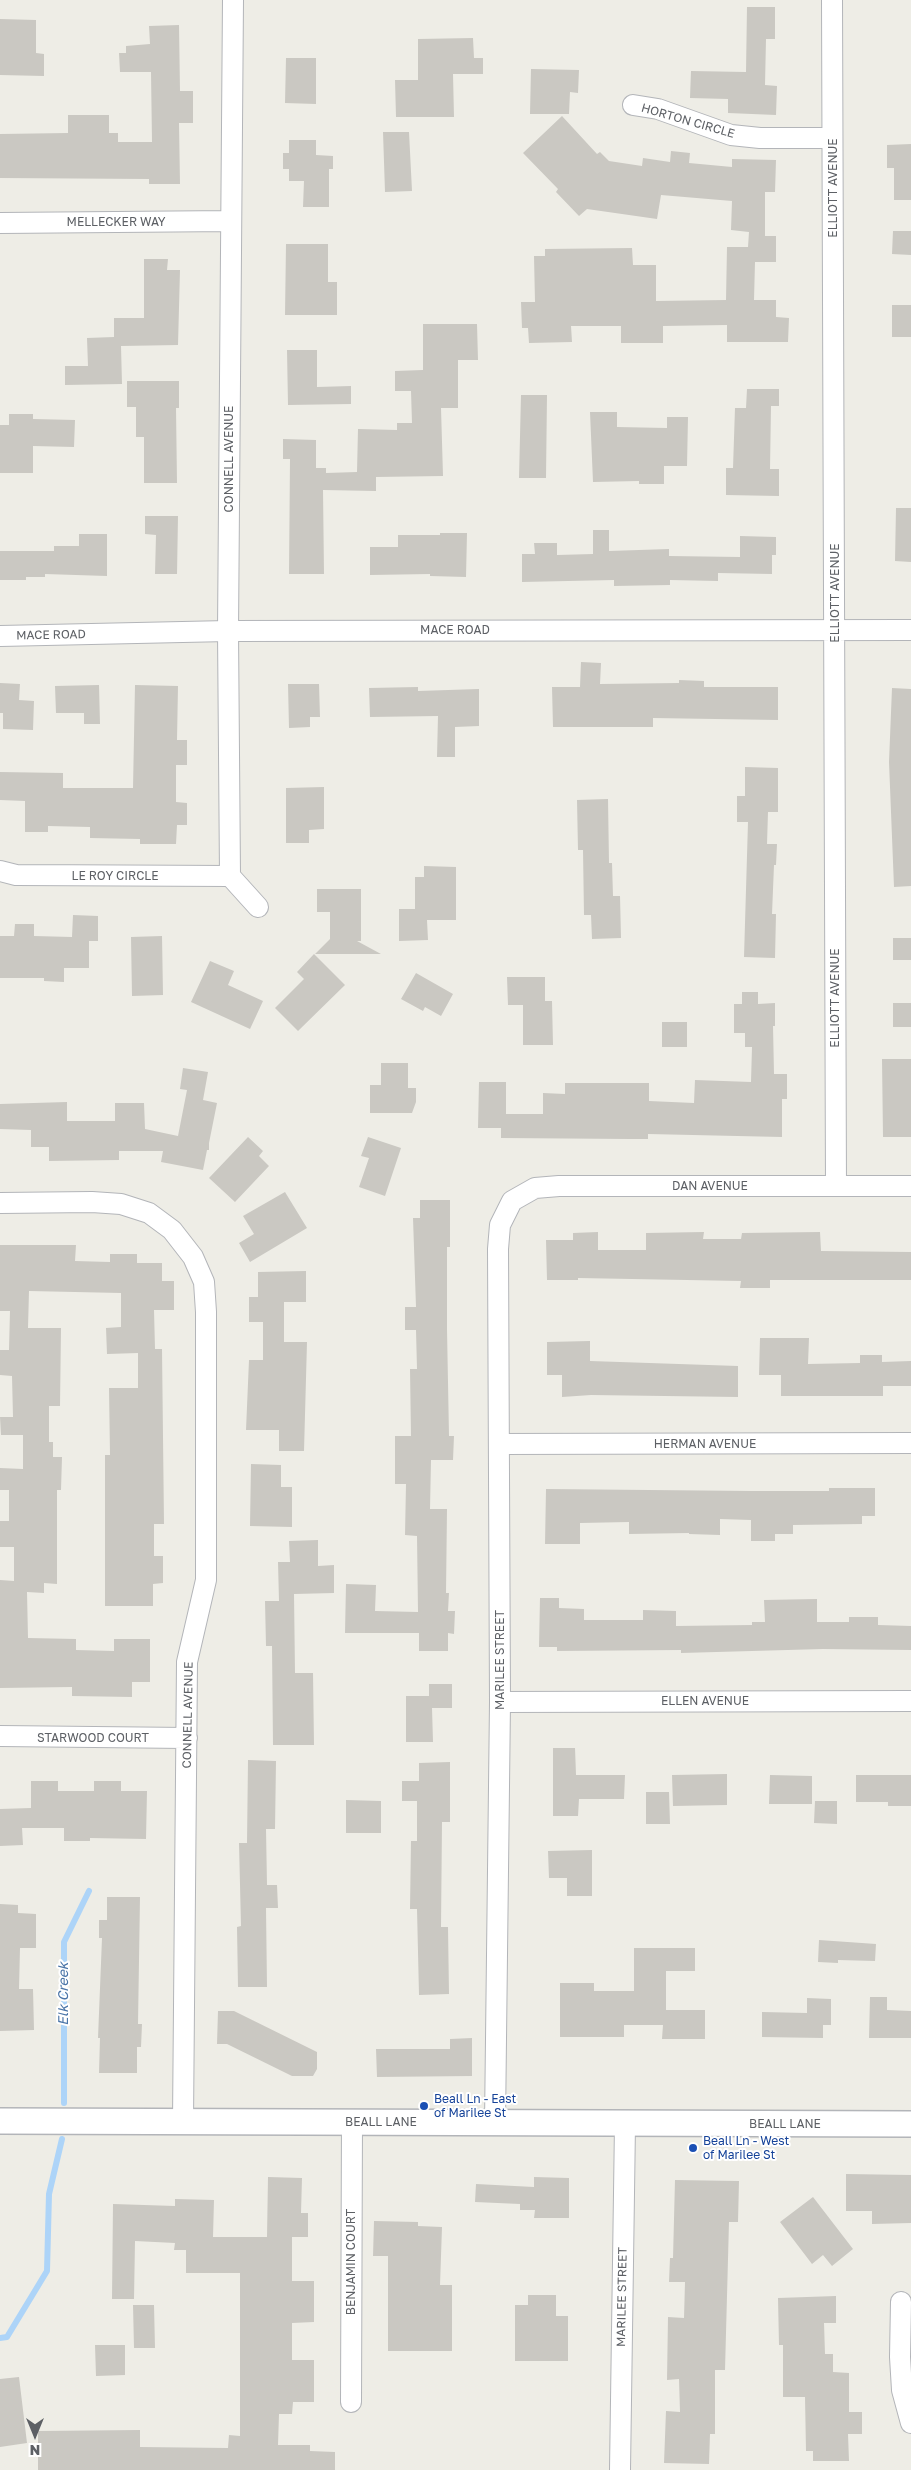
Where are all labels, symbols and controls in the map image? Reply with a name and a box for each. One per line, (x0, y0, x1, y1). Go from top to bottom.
street label: HORTON CIRCLE (640, 101, 736, 141)
street label: ELLIOTT AVENUE (826, 138, 840, 238)
street label: MELLECKER WAY (67, 215, 165, 229)
street label: CONNELL AVENUE (222, 406, 236, 512)
street label: ELLIOTT AVENUE (828, 543, 842, 643)
street label: MACE ROAD (420, 623, 490, 637)
street label: MACE ROAD (16, 627, 86, 643)
street label: LE ROY CIRCLE (72, 869, 158, 883)
street label: ELLIOTT AVENUE (828, 948, 842, 1048)
street label: DAN AVENUE (672, 1179, 748, 1193)
street label: HERMAN AVENUE (654, 1437, 756, 1451)
street label: MARILEE STREET (493, 1610, 507, 1710)
street label: CONNELL AVENUE (180, 1661, 196, 1769)
street label: ELLEN AVENUE (661, 1694, 749, 1708)
street label: STARWOOD COURT (37, 1731, 149, 1745)
water label: Elk Creek (56, 1962, 72, 2026)
place label: Beall Ln - East of Marilee St (434, 2092, 516, 2120)
marker: Beall Ln - East of Marilee St (418, 2100, 430, 2112)
street label: BEALL LANE (345, 2115, 417, 2129)
street label: BEALL LANE (749, 2117, 821, 2131)
place label: Beall Ln - West of Marilee St (703, 2134, 789, 2162)
marker: Beall Ln - West of Marilee St (687, 2142, 699, 2154)
street label: BENJAMIN COURT (344, 2209, 358, 2315)
street label: MARILEE STREET (614, 2247, 630, 2347)
north arrow (10, 2410, 60, 2460)
text: N (30, 2442, 40, 2459)

